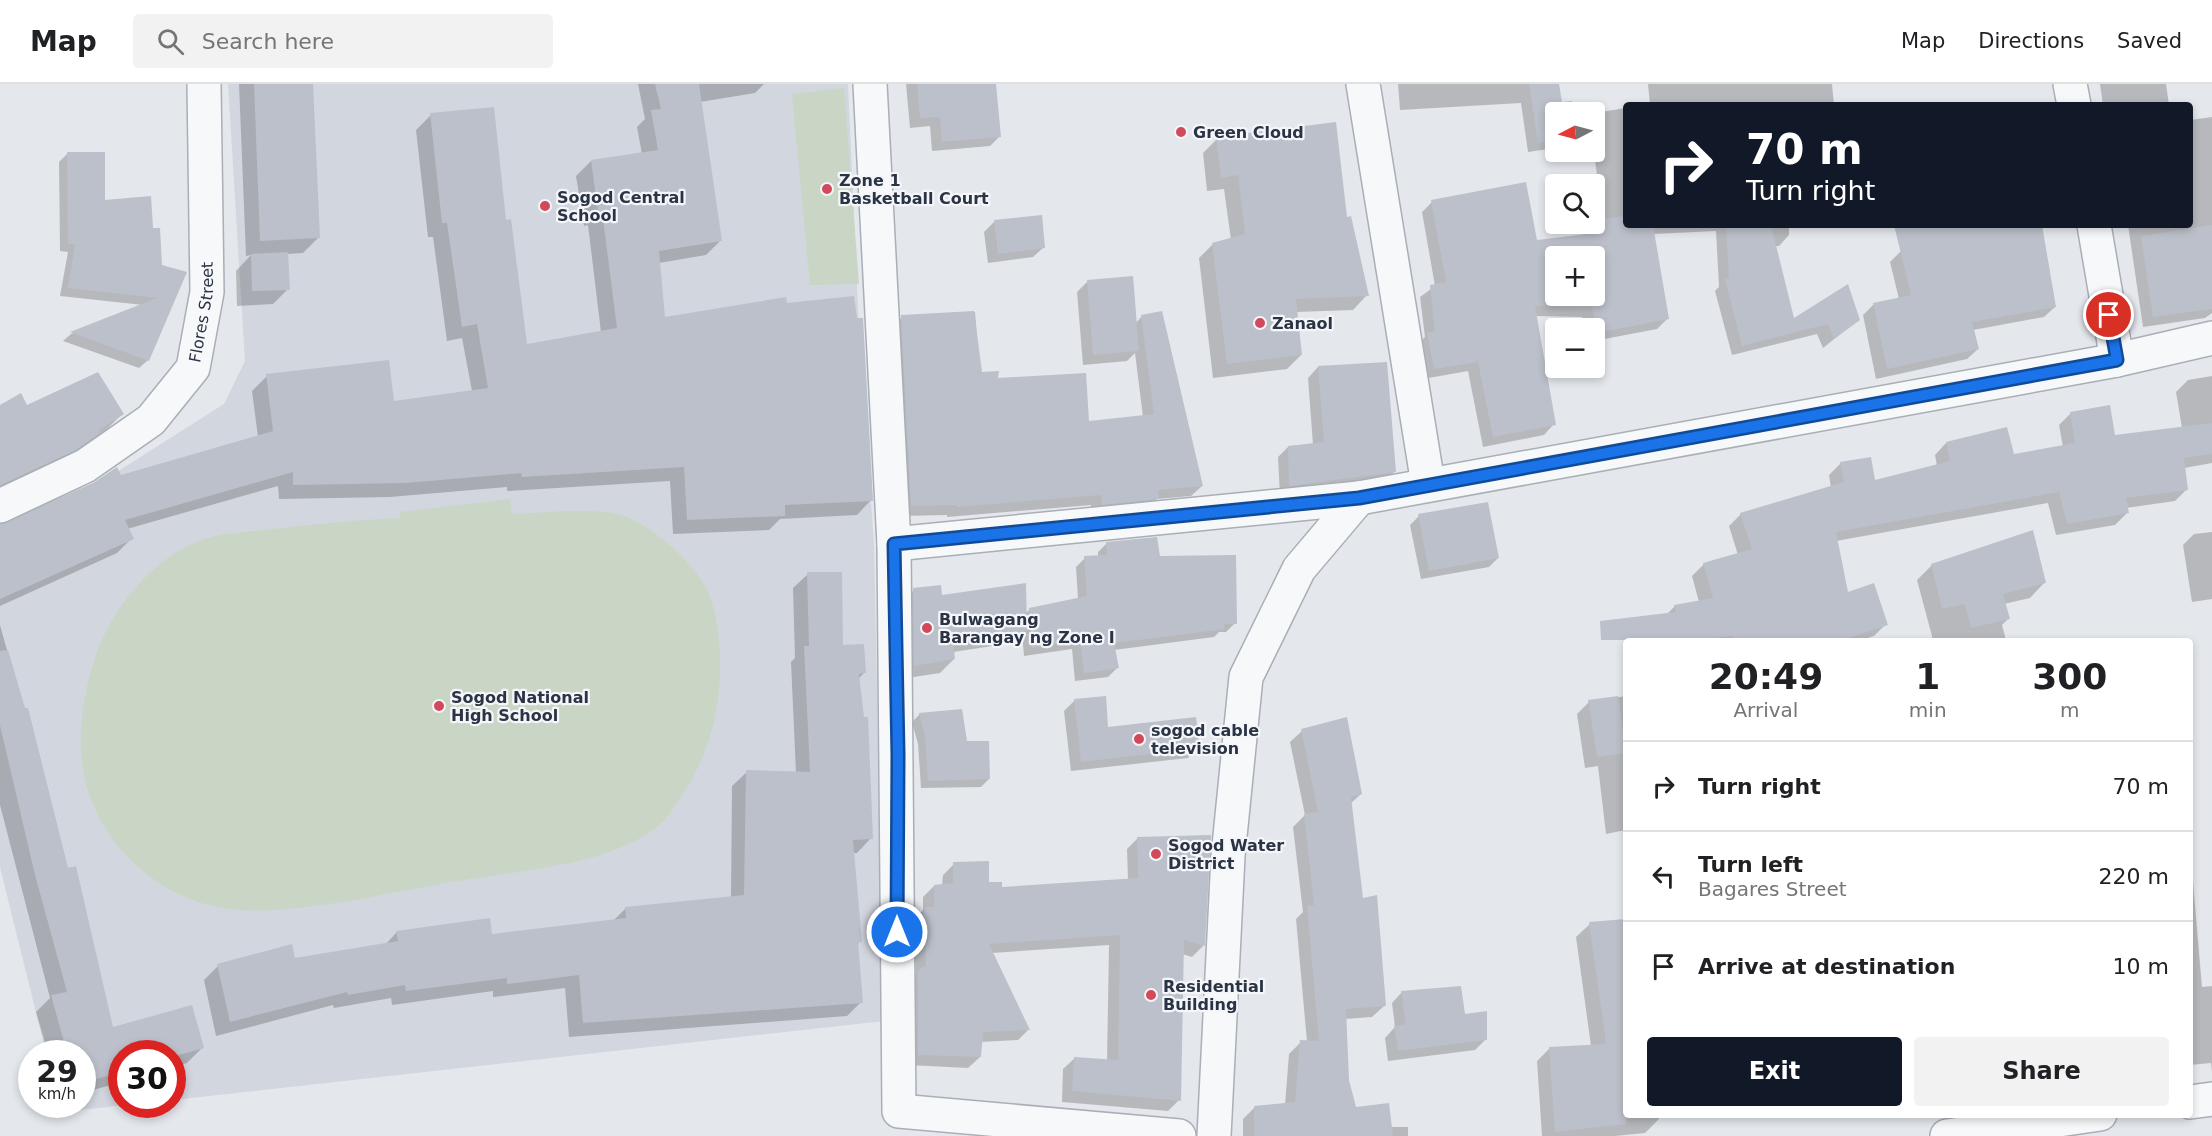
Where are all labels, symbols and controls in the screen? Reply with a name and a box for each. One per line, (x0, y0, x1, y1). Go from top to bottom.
search box (133, 14, 553, 68)
text: Map (30, 25, 97, 58)
icon: search (154, 25, 187, 58)
text: Search here (202, 29, 334, 54)
text: Map (1901, 29, 1945, 53)
text: Directions (1978, 29, 2084, 53)
text: Saved (2117, 29, 2182, 53)
north arrow (1545, 102, 1605, 162)
map controls (1545, 102, 1605, 378)
place label: Green Cloud (1193, 123, 1304, 142)
marker: Green Cloud (1174, 125, 1188, 139)
text: 70 m (1746, 125, 1863, 174)
icon: right (1647, 126, 1725, 204)
place label: Zone 1 Basketball Court (839, 171, 989, 208)
button: search (1545, 174, 1605, 234)
text: Turn right (1746, 175, 1875, 206)
marker: Zone 1 Basketball Court (820, 182, 834, 196)
place label: Sogod Central School (557, 188, 685, 225)
marker: Sogod Central School (538, 199, 552, 213)
button: + (1545, 246, 1605, 306)
street label: Flores Street (185, 262, 217, 364)
pin (2083, 289, 2134, 340)
icon: arrive (2092, 298, 2125, 331)
place label: Zanaol (1272, 314, 1333, 333)
marker: Zanaol (1253, 316, 1267, 330)
button: − (1545, 318, 1605, 378)
place label: Bulwagang Barangay ng Zone Ⅰ (939, 610, 1115, 647)
marker: Bulwagang Barangay ng Zone Ⅰ (920, 621, 934, 635)
text: 20:49 (1709, 656, 1823, 697)
text: 1 (1915, 656, 1940, 697)
text: 300 (2032, 656, 2107, 697)
place label: Sogod National High School (451, 688, 589, 725)
text: Arrival (1733, 698, 1798, 722)
text: min (1909, 698, 1947, 722)
text: m (2060, 698, 2080, 722)
marker: Sogod National High School (432, 699, 446, 713)
place label: sogod cable television (1151, 721, 1259, 758)
marker: sogod cable television (1132, 732, 1146, 746)
icon: right (1647, 770, 1680, 803)
text: Turn right (1698, 774, 1821, 799)
text: 70 m (2113, 774, 2169, 799)
place label: Sogod Water District (1168, 836, 1284, 873)
marker: Sogod Water District (1149, 847, 1163, 861)
text: Turn left (1698, 852, 1803, 877)
icon: left (1647, 860, 1680, 893)
text: 220 m (2099, 864, 2169, 889)
text: Bagares Street (1698, 877, 1847, 901)
position arrow (865, 900, 929, 964)
icon: arrive (1647, 950, 1680, 983)
text: Arrive at destination (1698, 954, 1955, 979)
text: 10 m (2113, 954, 2169, 979)
place label: Residential Building (1163, 977, 1264, 1014)
marker: Residential Building (1144, 988, 1158, 1002)
button: Exit (1647, 1037, 1902, 1106)
button: Share (1914, 1037, 2169, 1106)
speed limit sign: 30 (108, 1040, 186, 1118)
text: 29 (36, 1054, 78, 1089)
text: km/h (38, 1085, 76, 1103)

